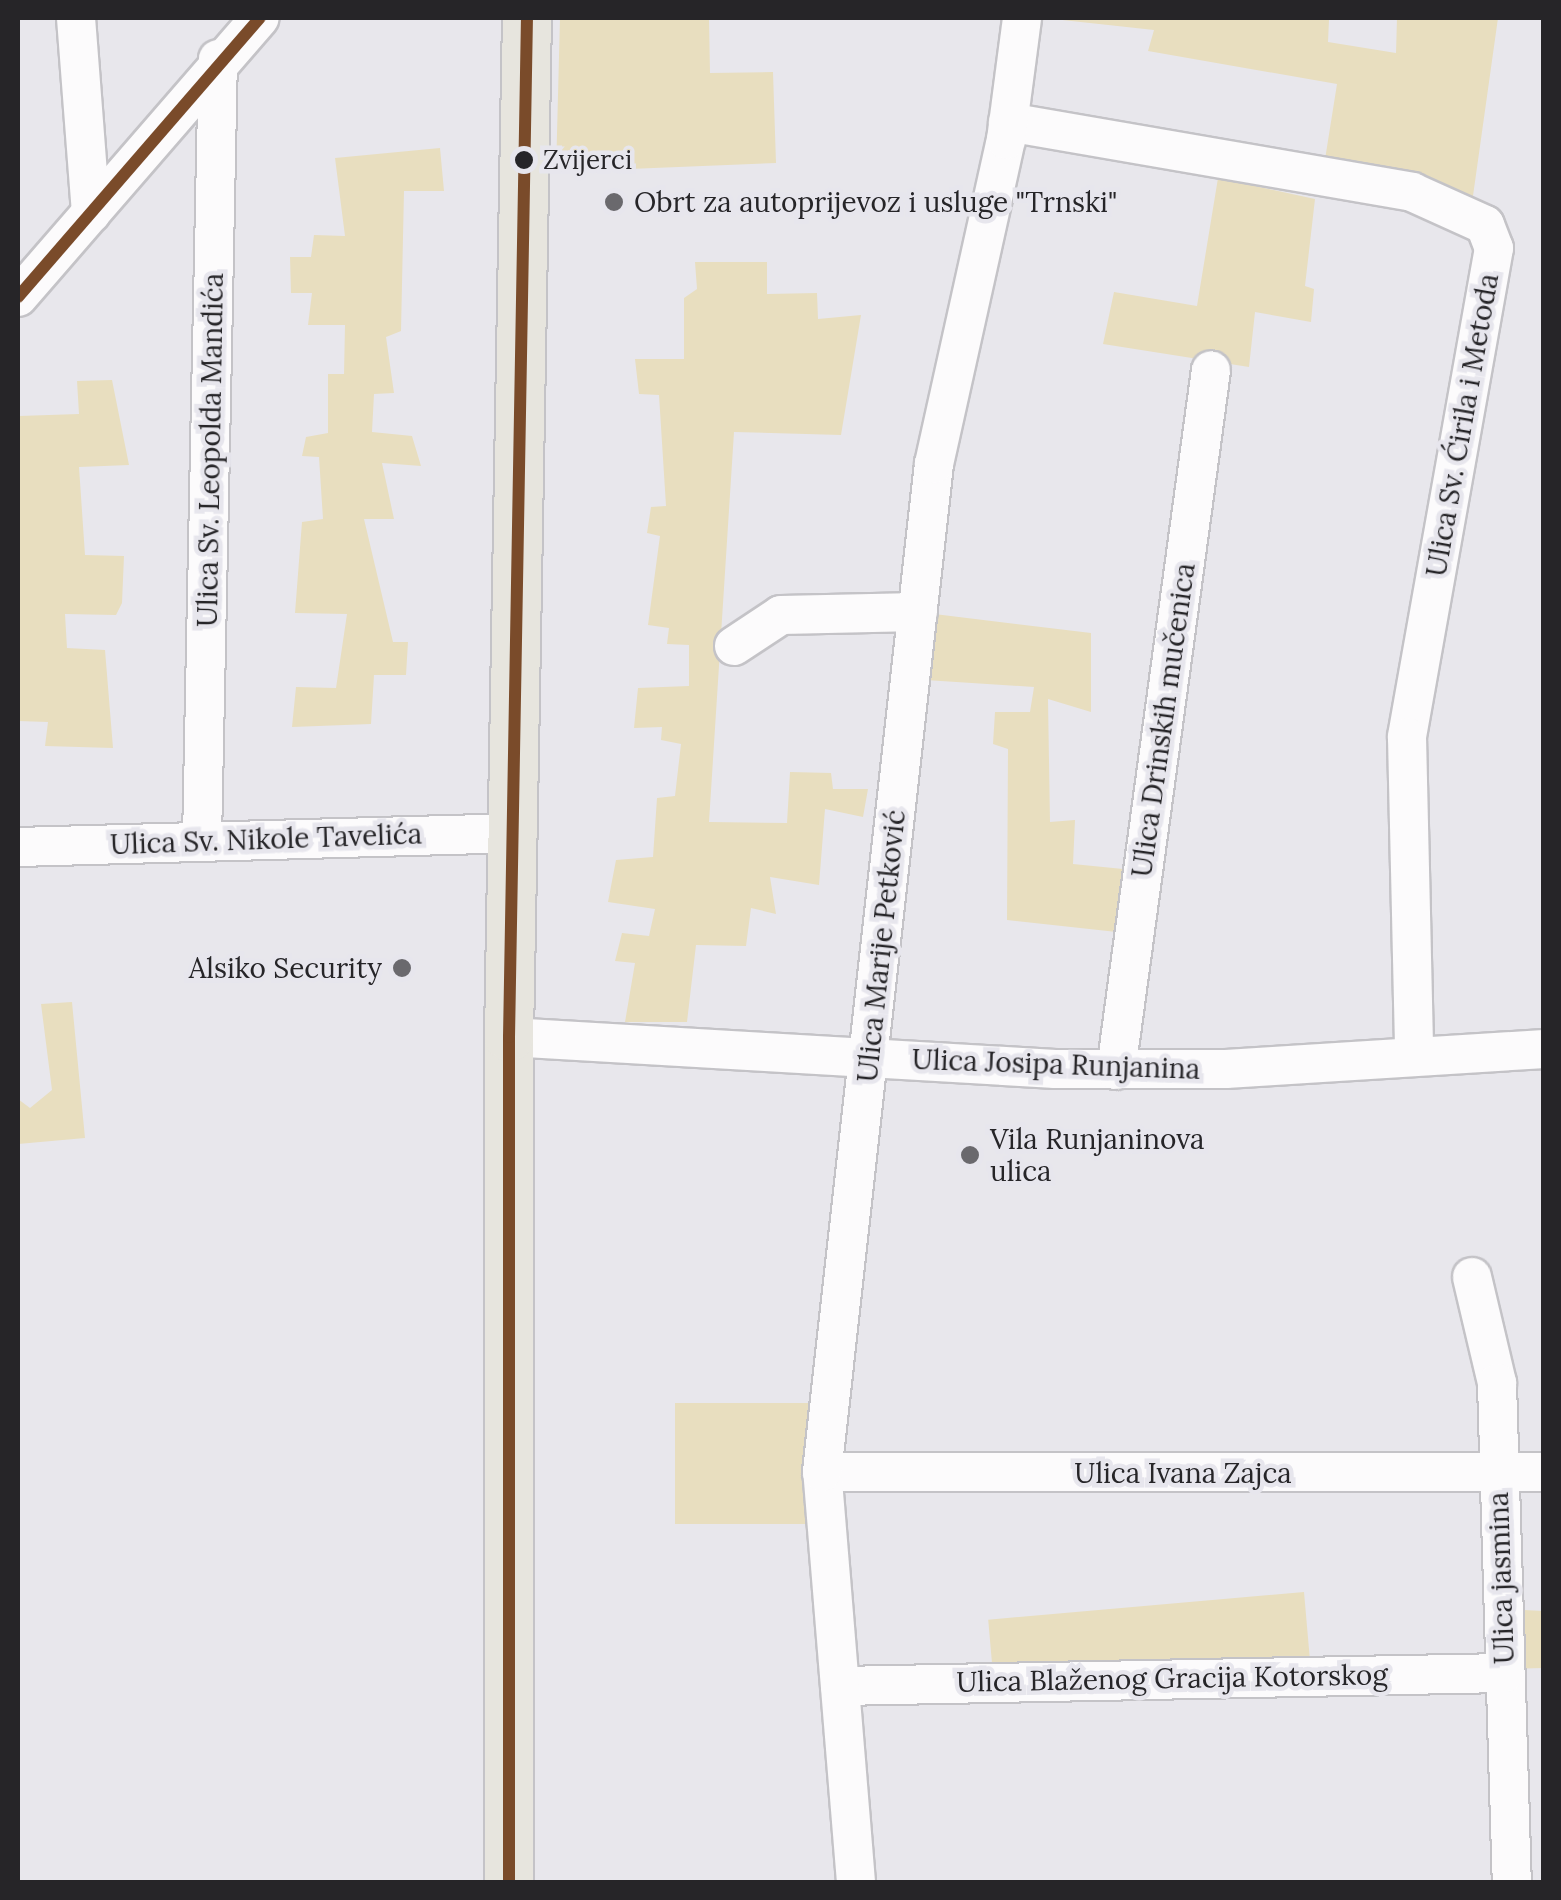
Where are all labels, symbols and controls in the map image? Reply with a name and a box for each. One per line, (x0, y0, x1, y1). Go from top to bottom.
place label: Zvijerci (543, 144, 632, 176)
marker: Zvijerci (514, 150, 534, 170)
place label: Obrt za autoprijevoz i usluge "Trnski" (634, 185, 1117, 219)
marker: Obrt za autoprijevoz i usluge "Trnski" (603, 191, 625, 213)
street label: Ulica Sv. Ćirila i Metoda (1419, 271, 1505, 579)
street label: Ulica Sv. Leopolda Mandića (190, 273, 230, 627)
street label: Ulica Drinskih mučenica (1124, 561, 1202, 879)
street label: Ulica Marije Petković (850, 808, 912, 1084)
street label: Ulica Sv. Nikole Tavelića (109, 817, 423, 861)
place label: Alsiko Security (189, 951, 382, 985)
marker: Alsiko Security (391, 957, 413, 979)
street label: Ulica Josipa Runjanina (911, 1042, 1201, 1086)
place label: Vila Runjaninova ulica (990, 1122, 1204, 1188)
marker: Vila Runjaninova ulica (959, 1144, 981, 1166)
street label: Ulica Ivana Zajca (1074, 1456, 1292, 1490)
street label: Ulica jasmina (1481, 1491, 1521, 1665)
street label: Ulica Blaženog Gracija Kotorskog (956, 1657, 1388, 1699)

